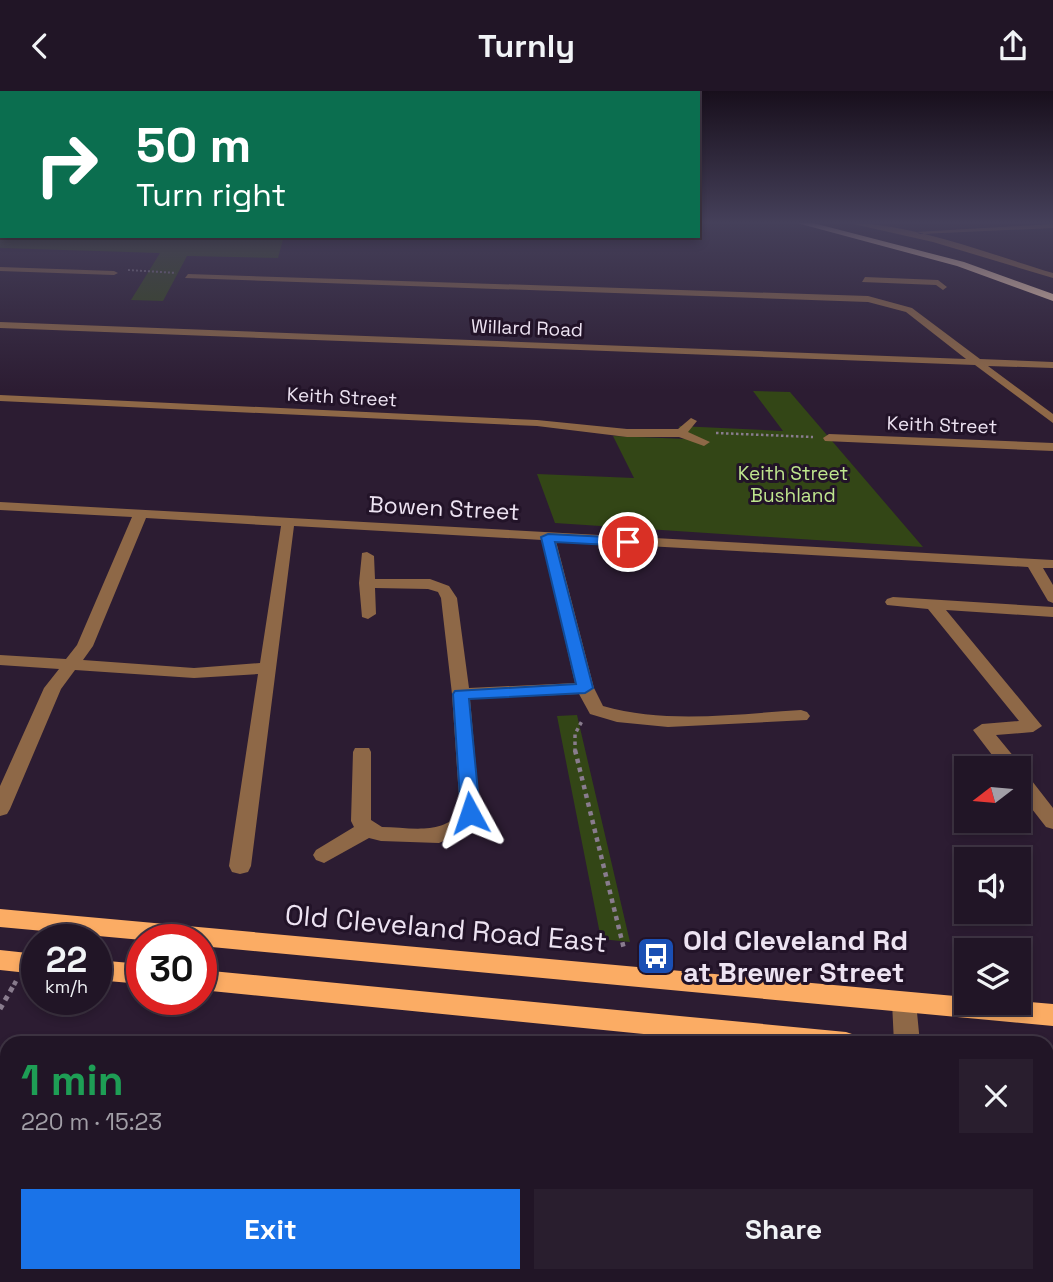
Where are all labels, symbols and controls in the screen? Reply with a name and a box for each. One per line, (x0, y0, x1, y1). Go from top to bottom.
text: Turnly (478, 26, 575, 66)
icon: back (21, 27, 59, 65)
icon: share (994, 27, 1032, 65)
text: 50 m (136, 114, 251, 176)
icon: right (21, 119, 112, 210)
text: Turn right (136, 175, 286, 215)
street label: Willard Road (471, 314, 583, 342)
street label: Keith Street (286, 382, 398, 412)
street label: Keith Street (886, 411, 998, 439)
park label: Keith Street Bushland (738, 461, 848, 508)
street label: Bowen Street (368, 489, 520, 527)
pin (598, 512, 658, 572)
icon: arrive (609, 523, 647, 561)
north arrow (954, 756, 1031, 833)
map controls (954, 756, 1031, 1015)
position arrow (433, 776, 507, 850)
button: sound (954, 847, 1031, 924)
street label: Old Cleveland Road East (283, 896, 609, 960)
place label: Old Cleveland Rd at Brewer Street (683, 922, 908, 990)
speed limit sign: 30 (126, 924, 217, 1015)
bus stop icon: Old Cleveland Rd at Brewer Street (635, 935, 677, 977)
text: 22 (46, 938, 87, 982)
button: layers (954, 938, 1031, 1015)
text: km/h (45, 975, 88, 998)
text: 1 min (21, 1054, 124, 1107)
button: close (959, 1059, 1033, 1133)
text: 220 m · 15:23 (21, 1107, 162, 1137)
button: Exit (21, 1189, 520, 1269)
button: Share (534, 1189, 1033, 1269)

